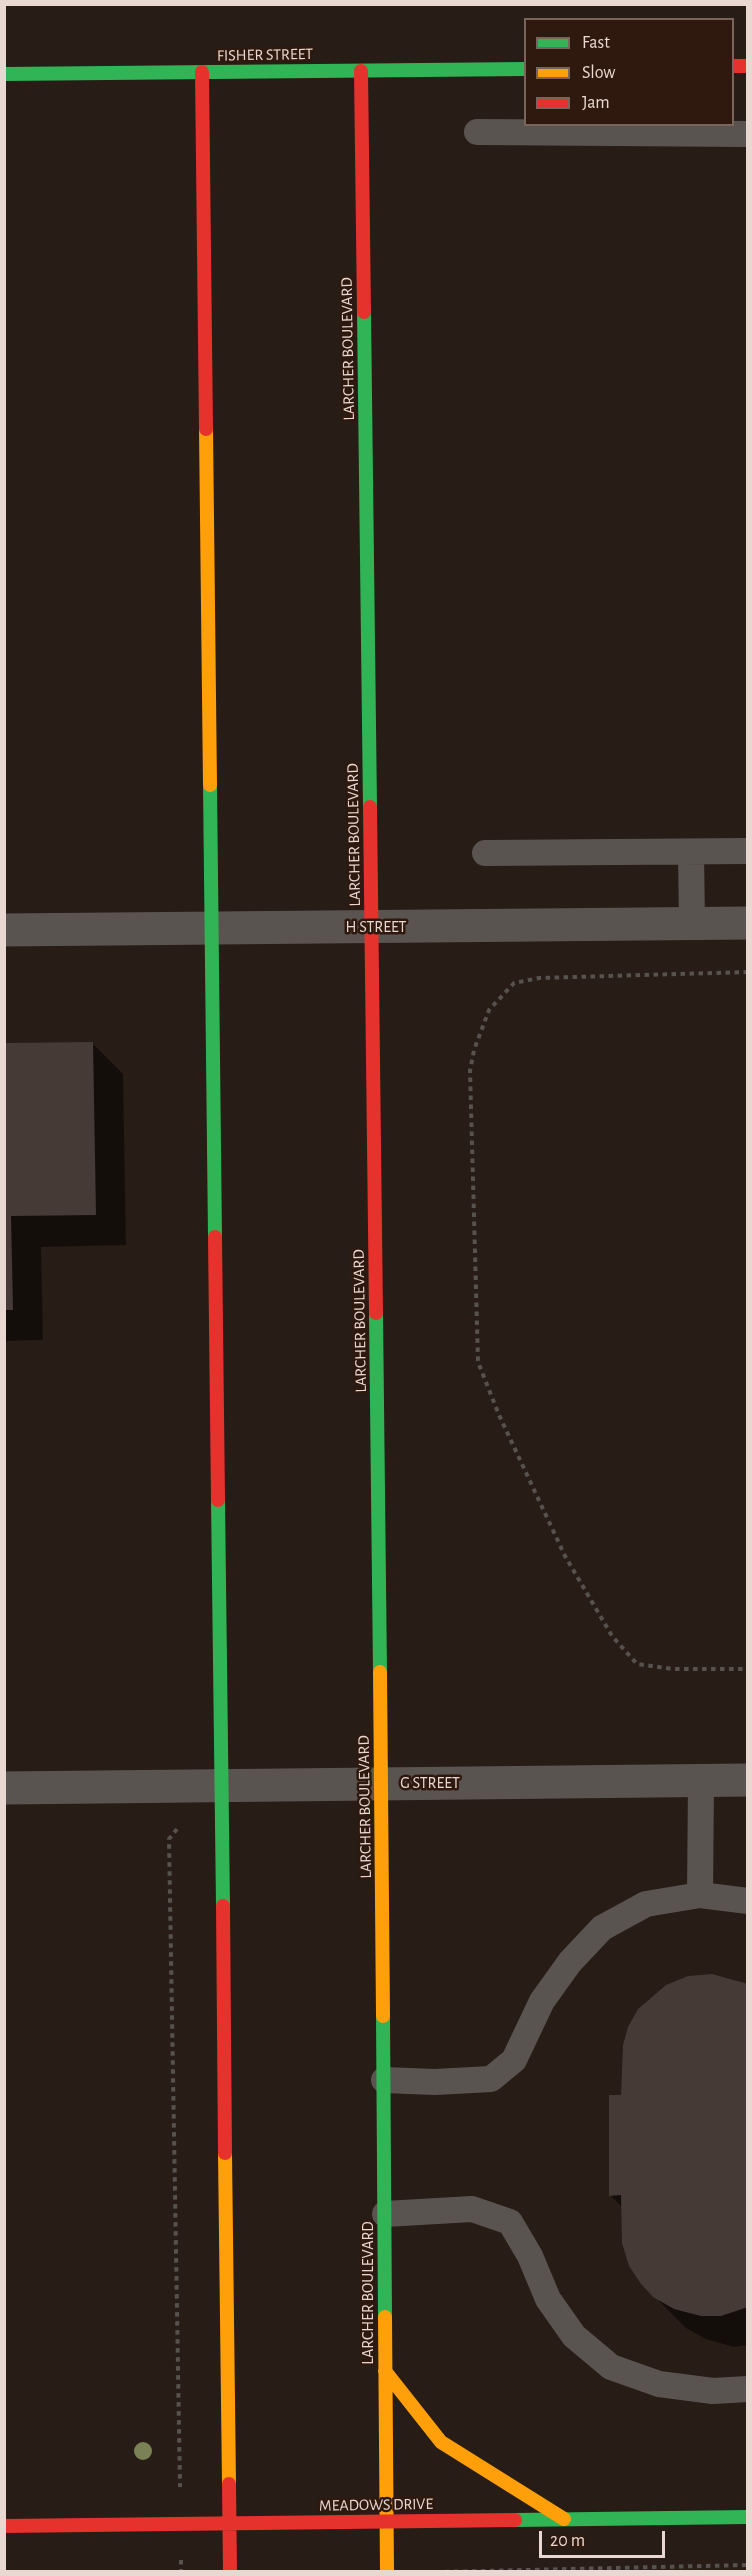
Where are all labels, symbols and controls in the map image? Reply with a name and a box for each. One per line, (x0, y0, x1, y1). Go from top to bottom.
legend (524, 18, 734, 126)
text: Fast (582, 34, 610, 52)
street label: FISHER STREET (217, 45, 313, 65)
text: Slow (582, 64, 615, 82)
text: Jam (582, 94, 610, 112)
street label: LARCHER BOULEVARD (337, 277, 359, 421)
street label: LARCHER BOULEVARD (343, 763, 365, 907)
street label: H STREET (346, 917, 406, 937)
street label: LARCHER BOULEVARD (349, 1249, 371, 1393)
street label: LARCHER BOULEVARD (354, 1735, 376, 1879)
street label: G STREET (400, 1773, 460, 1793)
street label: LARCHER BOULEVARD (358, 2221, 378, 2365)
street label: MEADOWS DRIVE (319, 2494, 433, 2516)
scale bar (542, 2519, 668, 2557)
text: 20 m (550, 2532, 585, 2550)

